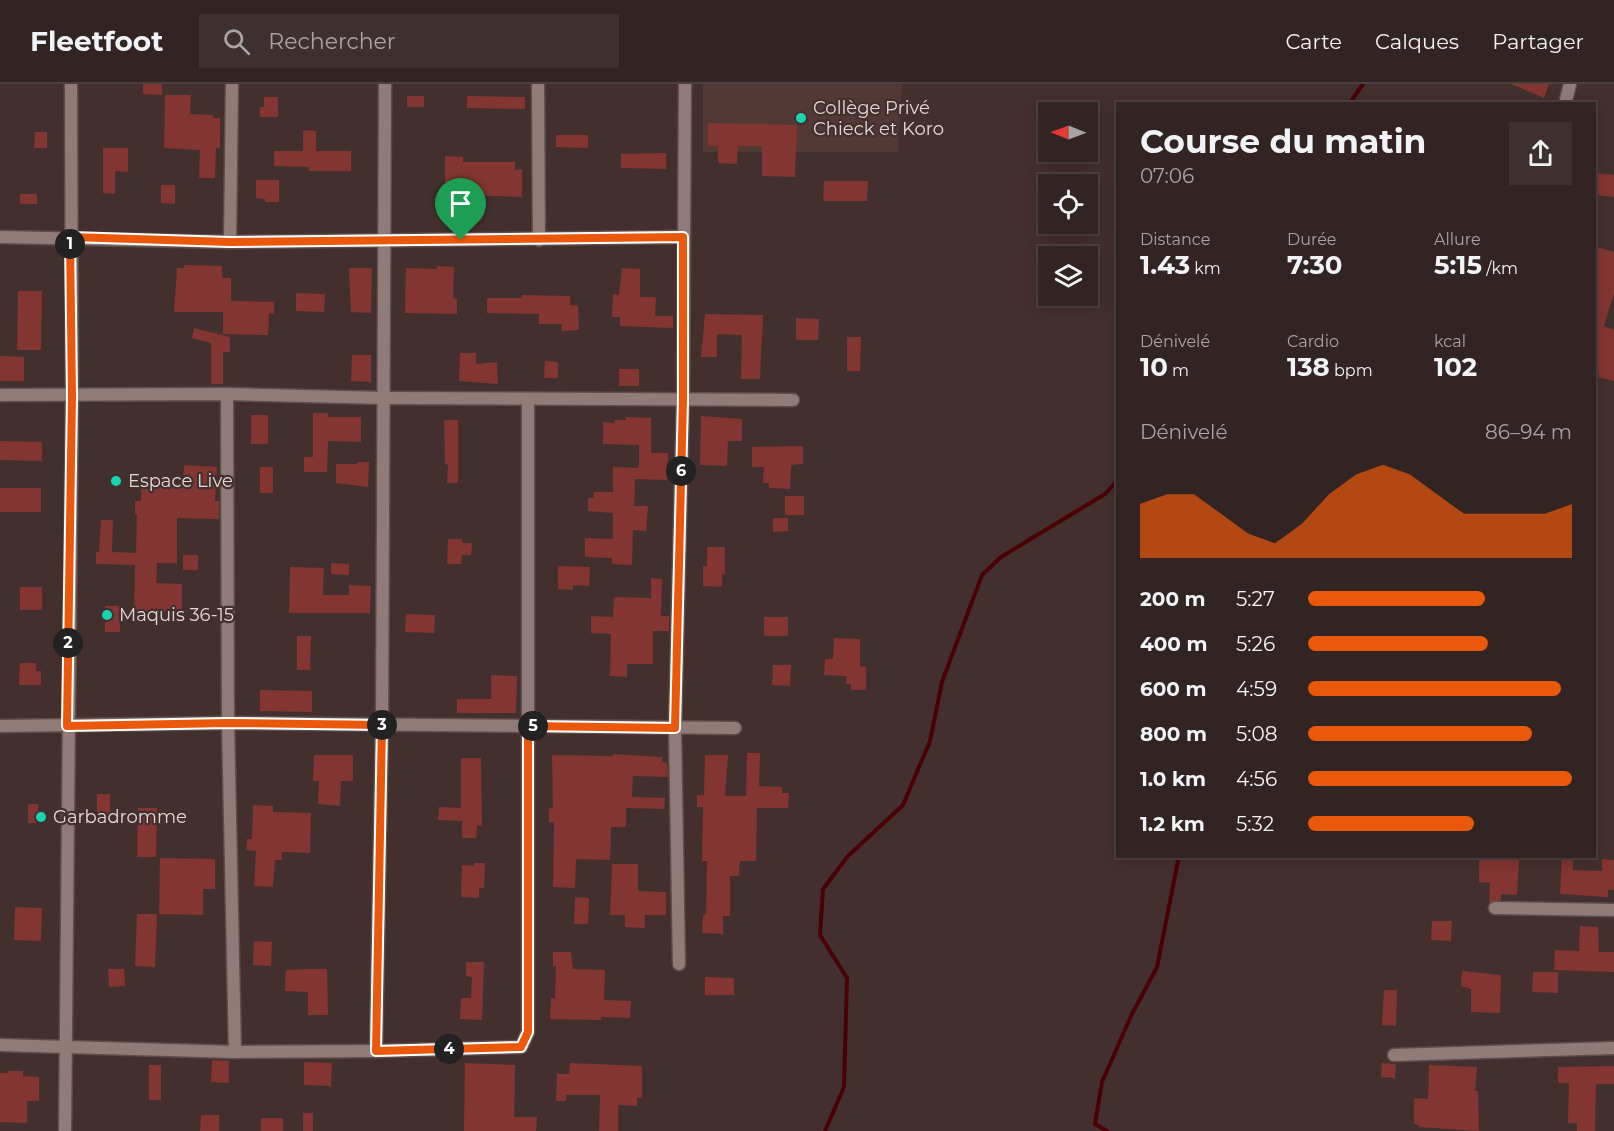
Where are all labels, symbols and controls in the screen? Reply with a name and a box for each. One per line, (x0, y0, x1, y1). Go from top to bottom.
search box (199, 14, 619, 68)
text: Fleetfoot (30, 24, 163, 58)
icon: search (220, 25, 253, 58)
text: Rechercher (268, 28, 396, 55)
text: Carte (1285, 29, 1342, 54)
text: Calques (1375, 29, 1459, 54)
text: Partager (1492, 29, 1584, 54)
place label: Collège Privé Chieck et Koro (813, 97, 944, 140)
north arrow (1038, 102, 1098, 162)
map controls (1038, 102, 1098, 306)
marker: Collège Privé Chieck et Koro (794, 111, 808, 125)
text: Course du matin (1140, 121, 1426, 161)
button: share (1509, 122, 1572, 185)
text: 07:06 (1140, 164, 1194, 188)
button: locate (1038, 174, 1098, 234)
pin (435, 178, 486, 240)
icon: arrive (444, 187, 477, 220)
pin: 1 (55, 229, 85, 259)
text: Distance (1140, 230, 1210, 249)
text: Durée (1287, 230, 1337, 249)
text: Allure (1434, 230, 1481, 249)
text: 1 (67, 234, 73, 253)
button: layers (1038, 246, 1098, 306)
text: 1.43 (1140, 249, 1190, 281)
text: 7:30 (1287, 249, 1342, 281)
text: 5:15 (1434, 249, 1482, 281)
text: km (1190, 259, 1221, 278)
text: /km (1482, 259, 1518, 278)
text: Dénivelé (1140, 332, 1210, 351)
text: Cardio (1287, 332, 1339, 351)
text: kcal (1434, 332, 1466, 351)
text: 10 (1140, 351, 1168, 383)
text: 138 (1287, 351, 1330, 383)
text: 102 (1434, 351, 1477, 383)
text: m (1168, 361, 1189, 380)
text: bpm (1330, 361, 1373, 380)
text: Dénivelé (1140, 420, 1228, 444)
text: 86–94 m (1485, 420, 1572, 444)
pin: 6 (666, 456, 696, 486)
text: 6 (676, 461, 686, 480)
place label: Espace Live (128, 470, 233, 492)
marker: Espace Live (109, 474, 123, 488)
text: 200 m (1140, 587, 1206, 611)
text: 5:27 (1236, 587, 1275, 611)
place label: Maquis 36-15 (119, 604, 234, 626)
marker: Maquis 36-15 (100, 608, 114, 622)
pin: 2 (53, 628, 83, 658)
text: 400 m (1140, 632, 1208, 656)
text: 5:26 (1236, 632, 1275, 656)
text: 2 (63, 633, 73, 652)
text: 600 m (1140, 677, 1207, 701)
text: 4:59 (1236, 677, 1277, 701)
pin: 3 (367, 710, 397, 740)
pin: 5 (518, 711, 548, 741)
text: 3 (377, 715, 387, 734)
text: 5 (528, 716, 538, 735)
text: 800 m (1140, 722, 1207, 746)
text: 5:08 (1236, 722, 1278, 746)
text: 1.0 km (1140, 767, 1206, 791)
text: 4:56 (1236, 767, 1277, 791)
place label: Garbadromme (53, 806, 187, 828)
marker: Garbadromme (34, 810, 48, 824)
text: 1.2 km (1140, 812, 1205, 836)
text: 5:32 (1236, 812, 1274, 836)
pin: 4 (434, 1034, 464, 1064)
text: 4 (443, 1039, 455, 1058)

